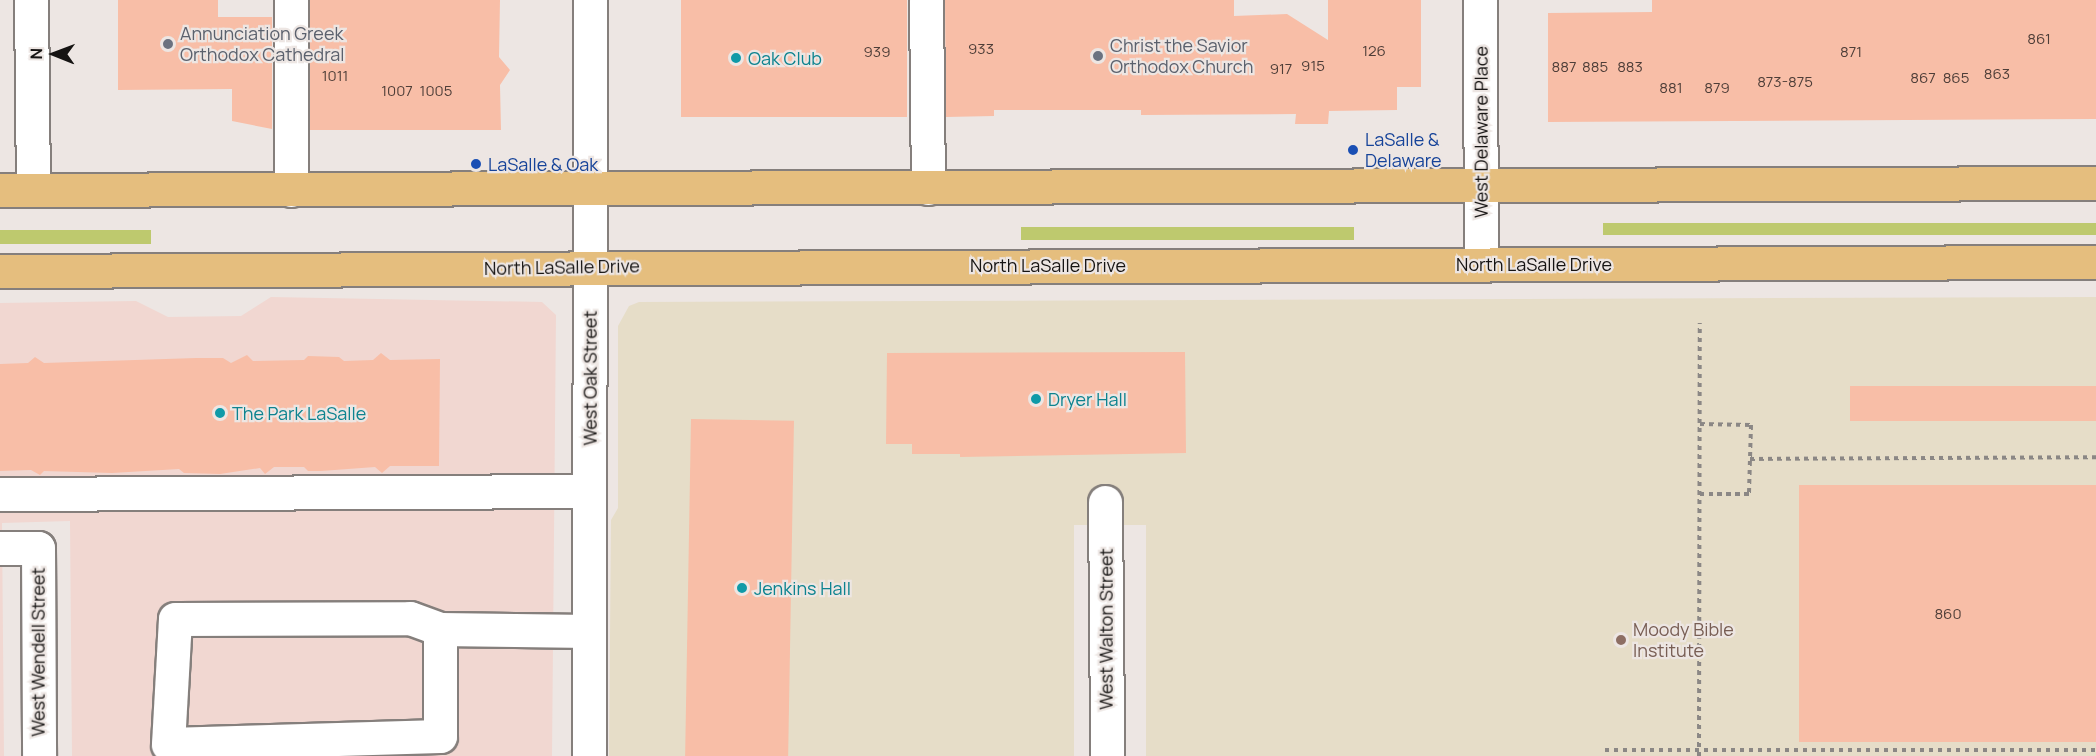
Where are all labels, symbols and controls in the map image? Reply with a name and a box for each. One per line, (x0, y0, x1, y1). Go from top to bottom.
place label: Annunciation Greek Orthodox Cathedral (180, 23, 345, 66)
north arrow (24, 24, 84, 84)
house number: 861 (2027, 30, 2051, 48)
place label: Christ the Savior Orthodox Church (1110, 35, 1254, 78)
marker: Annunciation Greek Orthodox Cathedral (161, 37, 175, 51)
house number: 933 (968, 40, 994, 58)
house number: 126 (1362, 42, 1386, 60)
house number: 939 (864, 43, 890, 61)
house number: 871 (1840, 43, 1862, 61)
street label: West Delaware Place (1470, 46, 1492, 218)
place label: Oak Club (748, 47, 822, 69)
text: N (25, 48, 47, 60)
marker: Christ the Savior Orthodox Church (1091, 49, 1105, 63)
marker: Oak Club (729, 51, 743, 65)
house number: 915 (1301, 57, 1325, 75)
house number: 887 (1552, 58, 1576, 76)
house number: 885 (1582, 58, 1608, 76)
house number: 883 (1617, 58, 1643, 76)
house number: 917 (1270, 60, 1292, 78)
house number: 863 (1984, 65, 2010, 83)
house number: 1011 (322, 67, 348, 85)
house number: 867 (1910, 69, 1936, 87)
house number: 865 (1943, 69, 1969, 87)
house number: 873-875 (1757, 73, 1813, 91)
house number: 881 (1659, 79, 1683, 97)
house number: 879 (1704, 79, 1730, 97)
house number: 1007 (381, 82, 413, 100)
house number: 1005 (420, 82, 452, 100)
place label: LaSalle & Delaware (1365, 129, 1442, 172)
marker: LaSalle & Delaware (1346, 143, 1360, 157)
place label: LaSalle & Oak (488, 153, 598, 175)
marker: LaSalle & Oak (469, 157, 483, 171)
street label: North LaSalle Drive (1456, 253, 1612, 275)
street label: North LaSalle Drive (970, 254, 1126, 276)
street label: North LaSalle Drive (484, 255, 640, 279)
street label: West Oak Street (579, 311, 601, 445)
place label: Dryer Hall (1048, 388, 1127, 410)
marker: Dryer Hall (1029, 392, 1043, 406)
place label: The Park LaSalle (232, 402, 366, 424)
marker: The Park LaSalle (213, 406, 227, 420)
street label: West Walton Street (1095, 548, 1117, 710)
street label: West Wendell Street (27, 567, 49, 737)
place label: Jenkins Hall (754, 577, 851, 599)
marker: Jenkins Hall (735, 581, 749, 595)
house number: 860 (1934, 605, 1962, 623)
place label: Moody Bible Institute (1633, 619, 1734, 662)
marker: Moody Bible Institute (1614, 633, 1628, 647)

